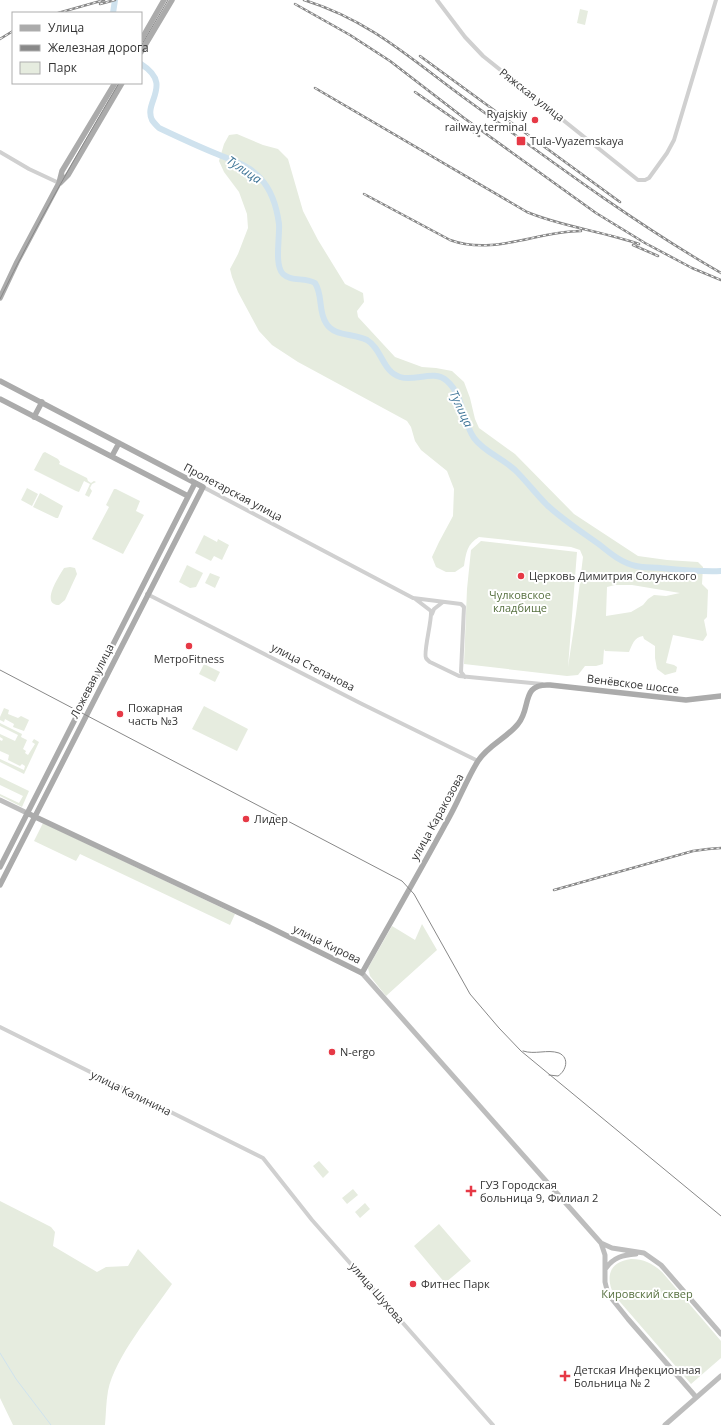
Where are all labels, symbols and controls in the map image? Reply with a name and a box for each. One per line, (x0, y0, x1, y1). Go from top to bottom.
legend (12, 12, 142, 84)
text: Улица (48, 19, 84, 36)
text: Железная дорога (48, 39, 149, 56)
text: Парк (48, 59, 78, 76)
street label: Ряжская улица (497, 64, 568, 125)
place label: Ryajskiy railway terminal (445, 106, 527, 134)
marker: Ryajskiy railway terminal (530, 115, 540, 125)
place label: Tula-Vyazemskaya (530, 133, 624, 148)
marker: Tula-Vyazemskaya (515, 135, 527, 147)
water label: Тулица (223, 152, 265, 188)
water label: Тулица (446, 388, 477, 430)
street label: Пролетарская улица (181, 459, 285, 524)
place label: Церковь Димитрия Солунского (529, 568, 697, 583)
marker: Церковь Димитрия Солунского (516, 571, 526, 581)
park label: Чулковское кладбище (489, 587, 551, 615)
street label: улица Степанова (269, 639, 358, 694)
street label: Ложевая улица (66, 641, 117, 721)
marker: МетроFitness (184, 641, 194, 651)
place label: МетроFitness (154, 651, 224, 666)
street label: Венёвское шоссе (586, 670, 680, 697)
place label: Пожарная часть №3 (128, 700, 183, 728)
marker: Пожарная часть №3 (115, 709, 125, 719)
street label: улица Каракозова (406, 771, 467, 863)
place label: Лидер (254, 811, 288, 826)
marker: Лидер (241, 814, 251, 824)
street label: улица Кирова (291, 921, 364, 967)
place label: N-ergo (340, 1044, 375, 1059)
marker: N-ergo (327, 1047, 337, 1057)
street label: улица Калинина (88, 1067, 174, 1119)
place label: ГУЗ Городская больница 9, Филиал 2 (480, 1177, 598, 1205)
marker: ГУЗ Городская больница 9, Филиал 2 (465, 1185, 477, 1197)
street label: улица Шухова (347, 1259, 408, 1326)
place label: Фитнес Парк (421, 1276, 490, 1291)
marker: Фитнес Парк (408, 1279, 418, 1289)
park label: Кировский сквер (601, 1286, 693, 1301)
place label: Детская Инфекционная Больница № 2 (574, 1362, 701, 1390)
marker: Детская Инфекционная Больница № 2 (559, 1370, 571, 1382)

